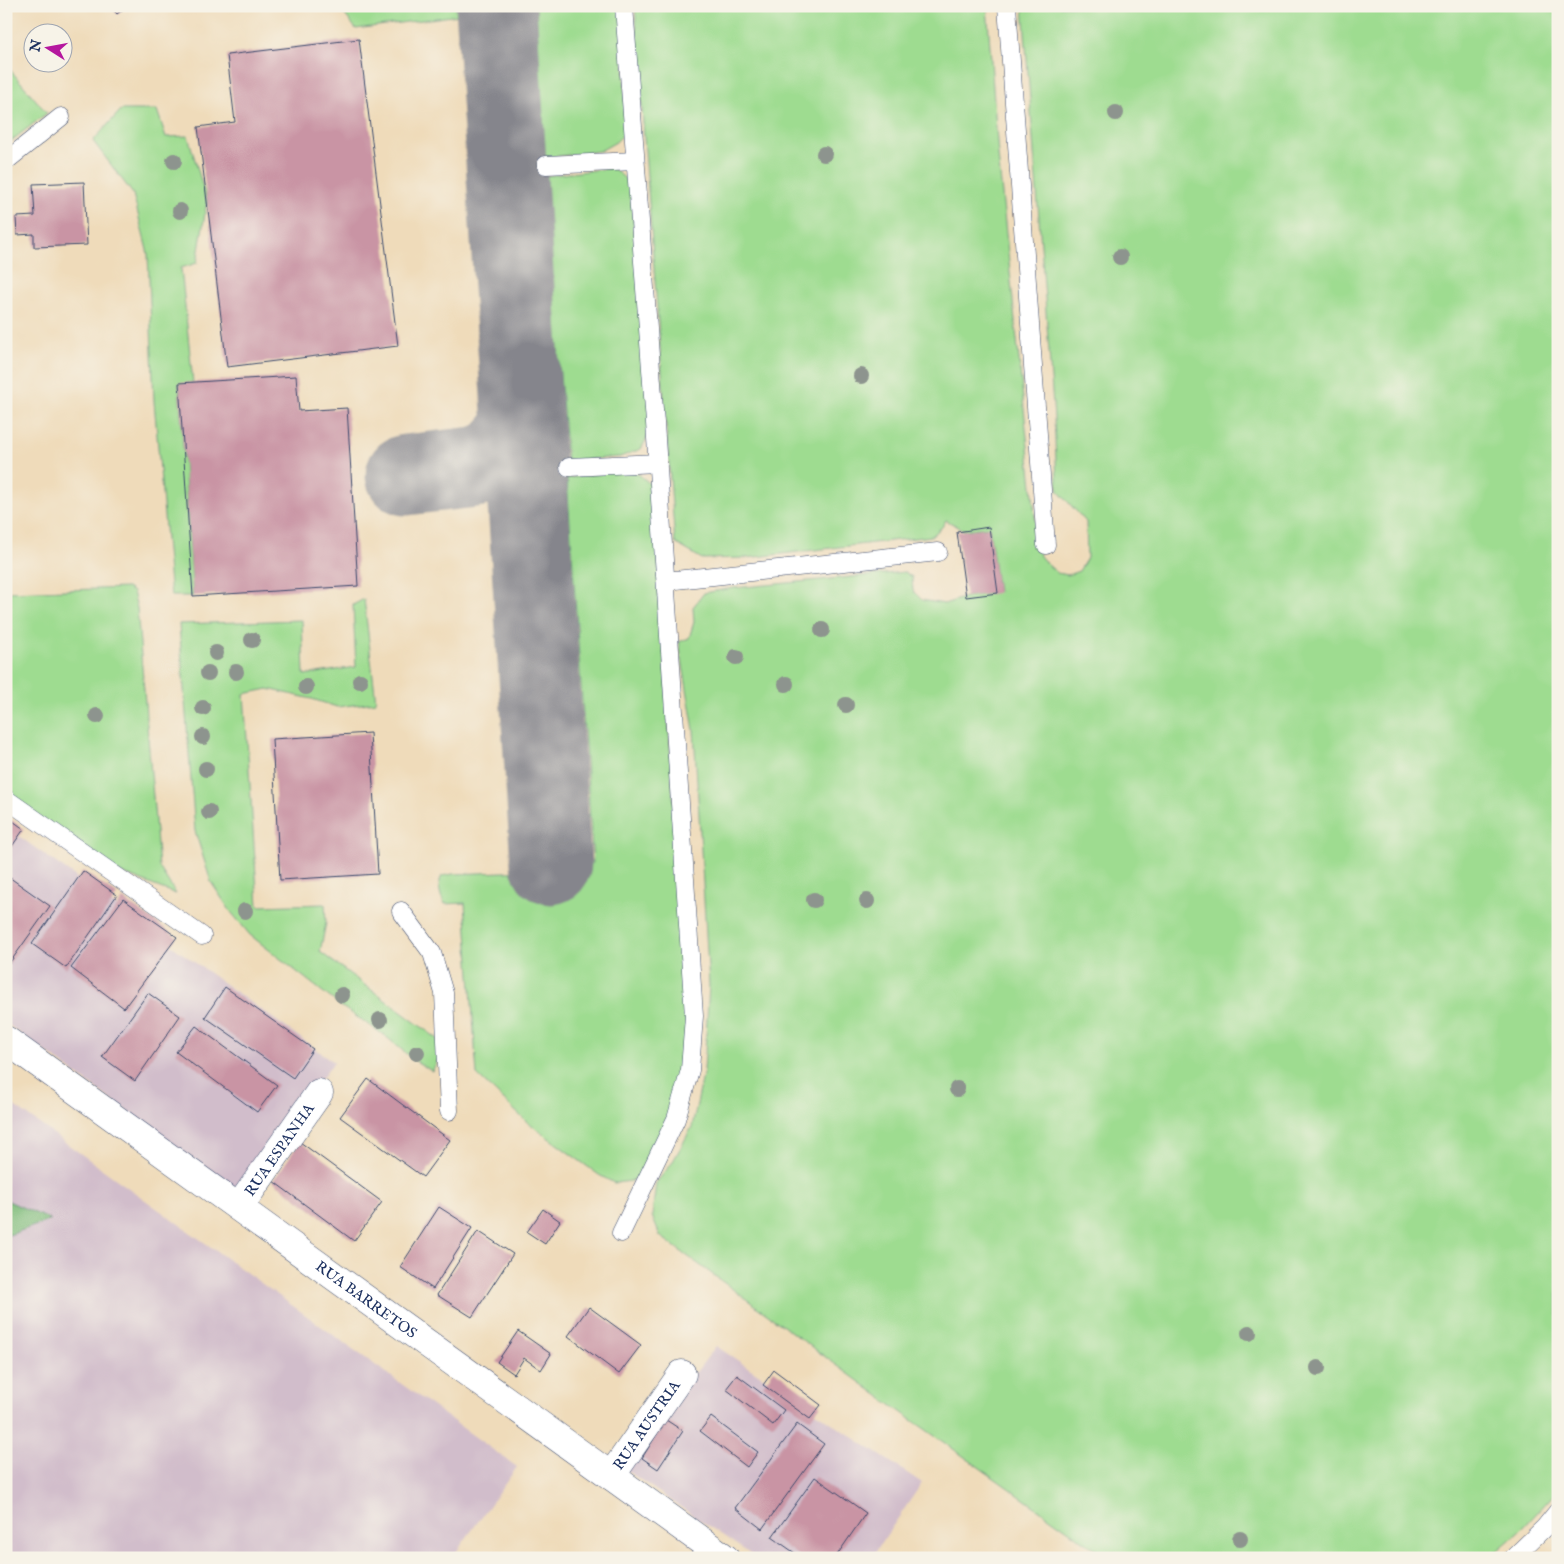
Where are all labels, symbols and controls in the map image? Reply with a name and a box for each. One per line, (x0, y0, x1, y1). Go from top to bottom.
north arrow (22, 22, 72, 72)
text: N (26, 38, 46, 54)
street label: RUA ESPANHA (241, 1099, 319, 1200)
street label: RUA BARRETOS (311, 1257, 420, 1343)
street label: RUA AUSTRIA (609, 1376, 685, 1474)

